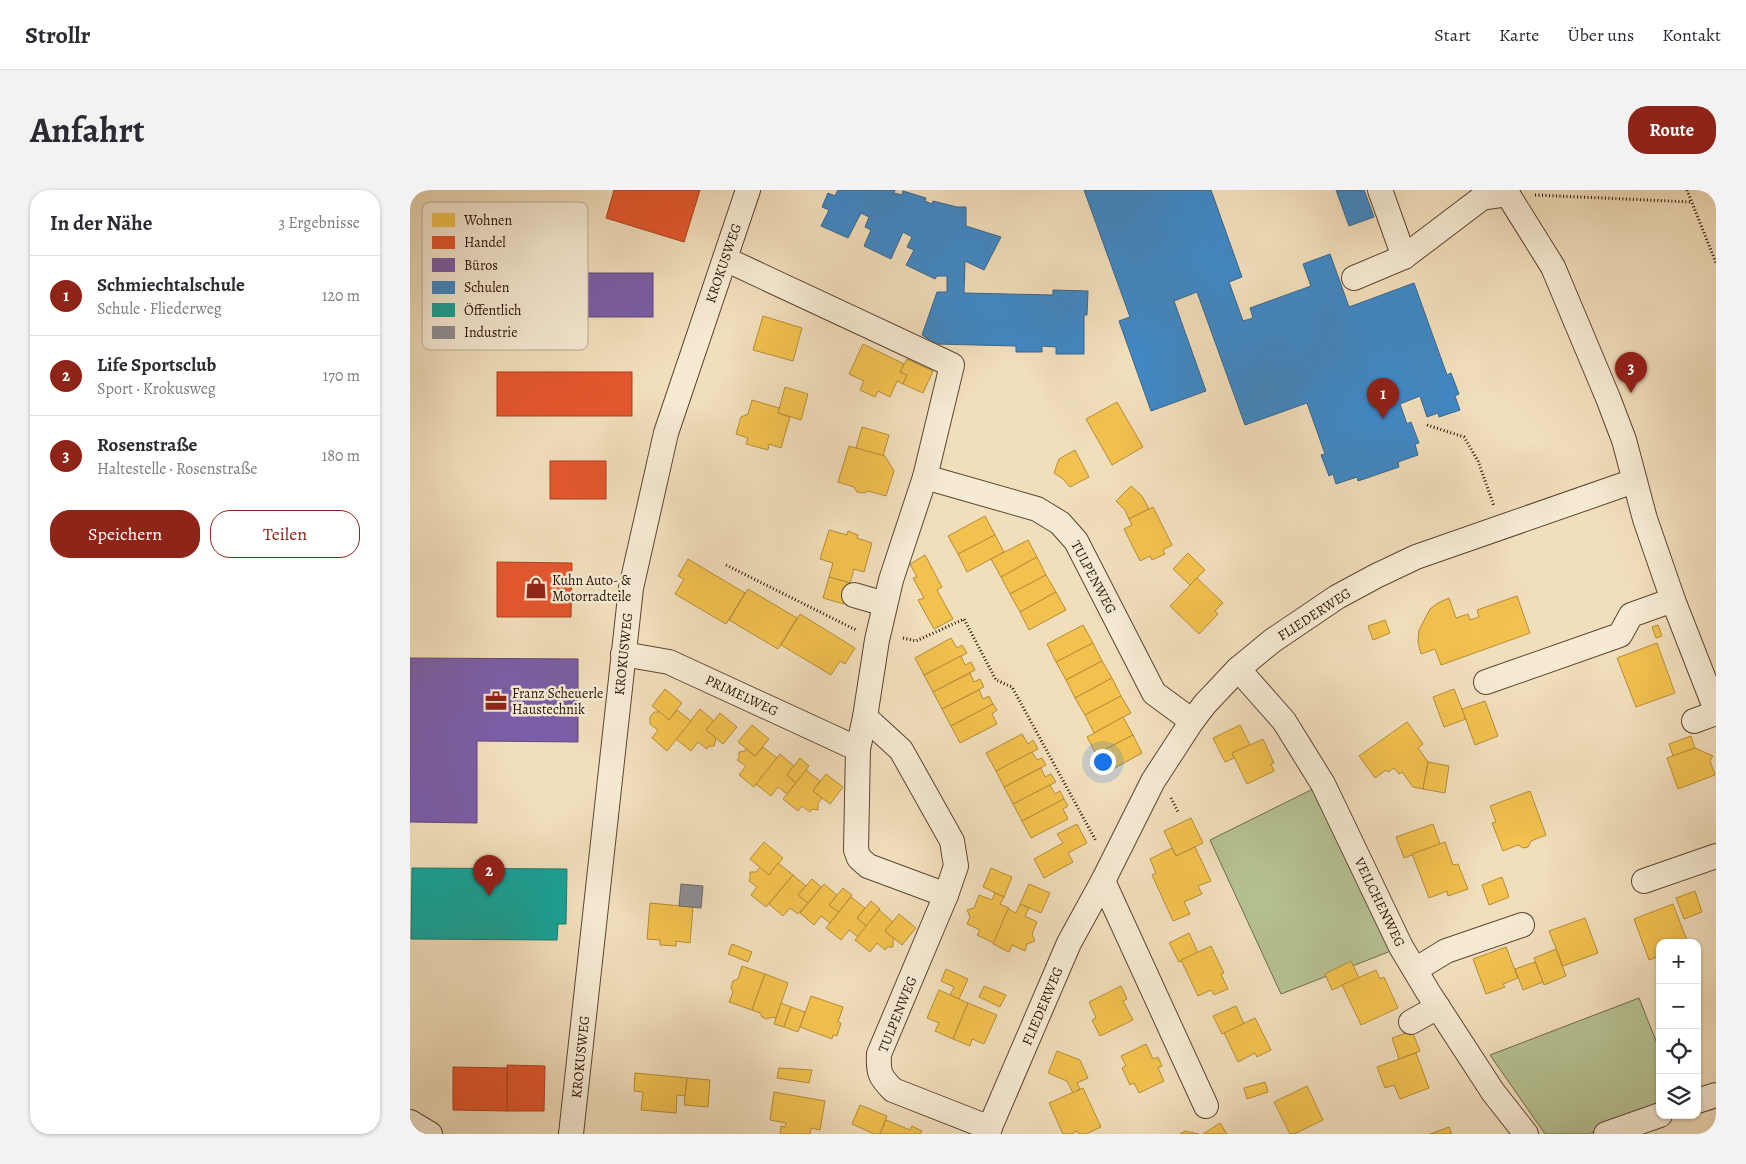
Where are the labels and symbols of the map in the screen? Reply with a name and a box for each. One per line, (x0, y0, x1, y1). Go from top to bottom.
legend (422, 202, 588, 350)
text: Wohnen (463, 211, 512, 230)
street label: KROKUSWEG (701, 221, 746, 306)
text: Handel (464, 233, 506, 252)
text: Büros (464, 256, 498, 275)
text: Schulen (464, 278, 510, 297)
text: Öffentlich (464, 301, 522, 320)
text: Industrie (464, 323, 518, 342)
pin: 3 (1615, 352, 1647, 393)
pin: 1 (1367, 378, 1399, 419)
street label: TULPENWEG (1066, 537, 1121, 617)
place label: Kuhn Auto- & Motorradteile (552, 571, 631, 606)
shop icon: Kuhn Auto- & Motorradteile (523, 575, 549, 601)
street label: FLIEDERWEG (1274, 584, 1355, 645)
street label: KROKUSWEG (610, 612, 637, 696)
street label: PRIMELWEG (702, 670, 781, 721)
place label: Franz Scheuerle Haustechnik (512, 684, 603, 719)
office icon: Franz Scheuerle Haustechnik (483, 688, 509, 714)
your location (1090, 749, 1116, 775)
street label: VEILCHENWEG (1349, 854, 1409, 950)
pin: 2 (473, 855, 505, 896)
street label: FLIEDERWEG (1017, 964, 1068, 1049)
street label: TULPENWEG (874, 973, 921, 1055)
street label: KROKUSWEG (567, 1015, 594, 1099)

